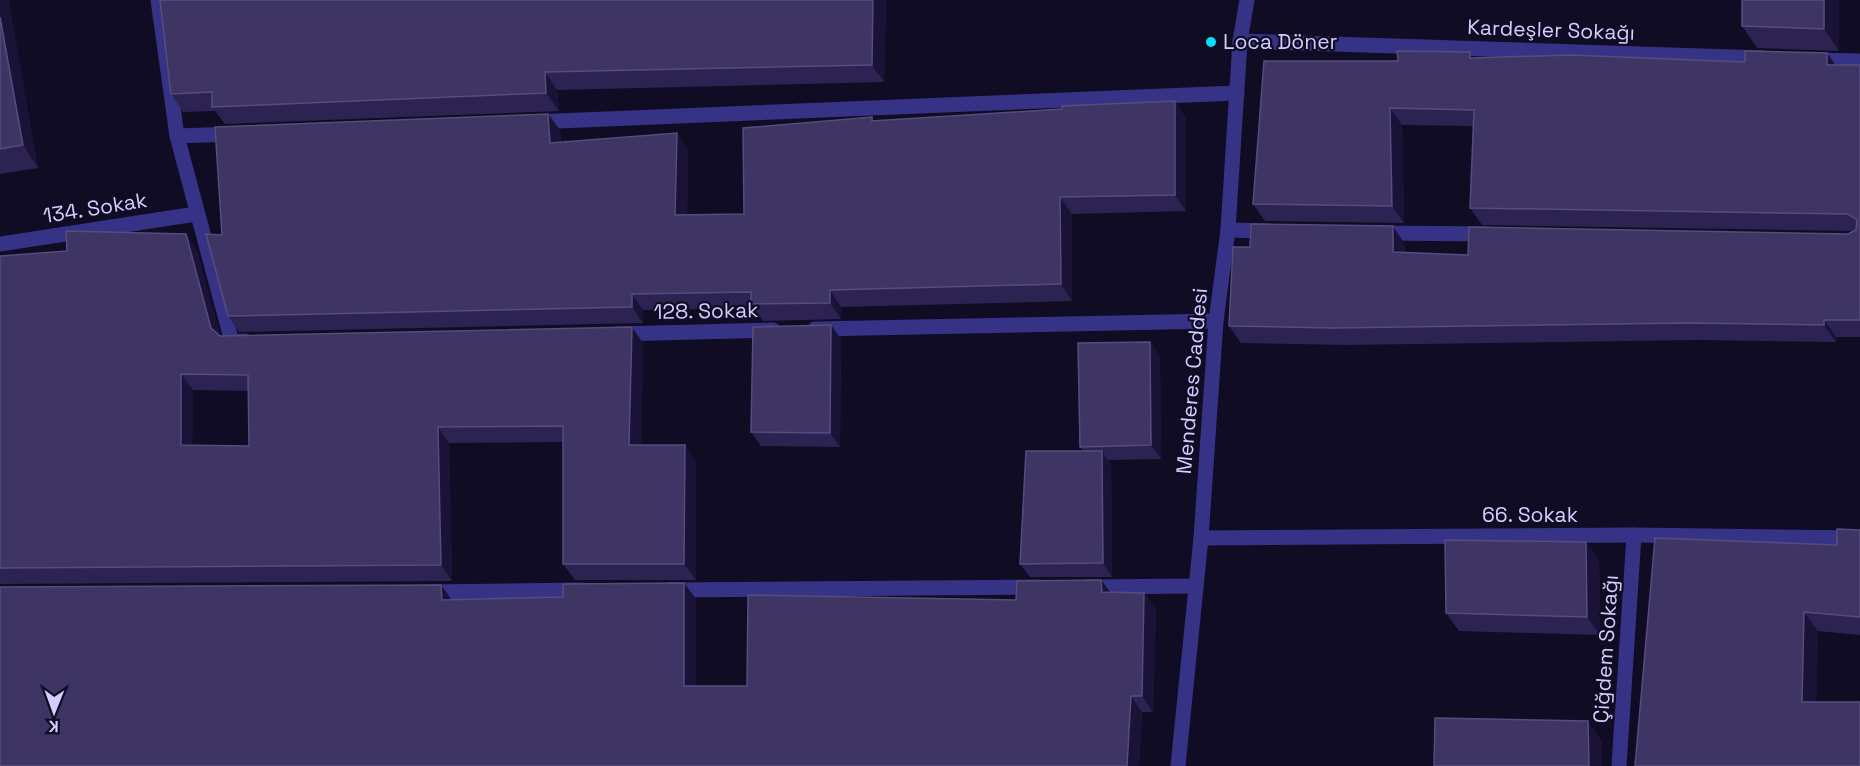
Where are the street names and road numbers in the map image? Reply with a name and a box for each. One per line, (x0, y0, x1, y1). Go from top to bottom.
street label: Kardeşler Sokağı (1467, 13, 1635, 46)
street label: 134. Sokak (41, 186, 149, 229)
street label: Menderes Caddesi (1170, 287, 1213, 475)
street label: 128. Sokak (653, 296, 759, 325)
street label: 66. Sokak (1482, 501, 1578, 528)
street label: Çiğdem Sokağı (1587, 574, 1624, 724)

